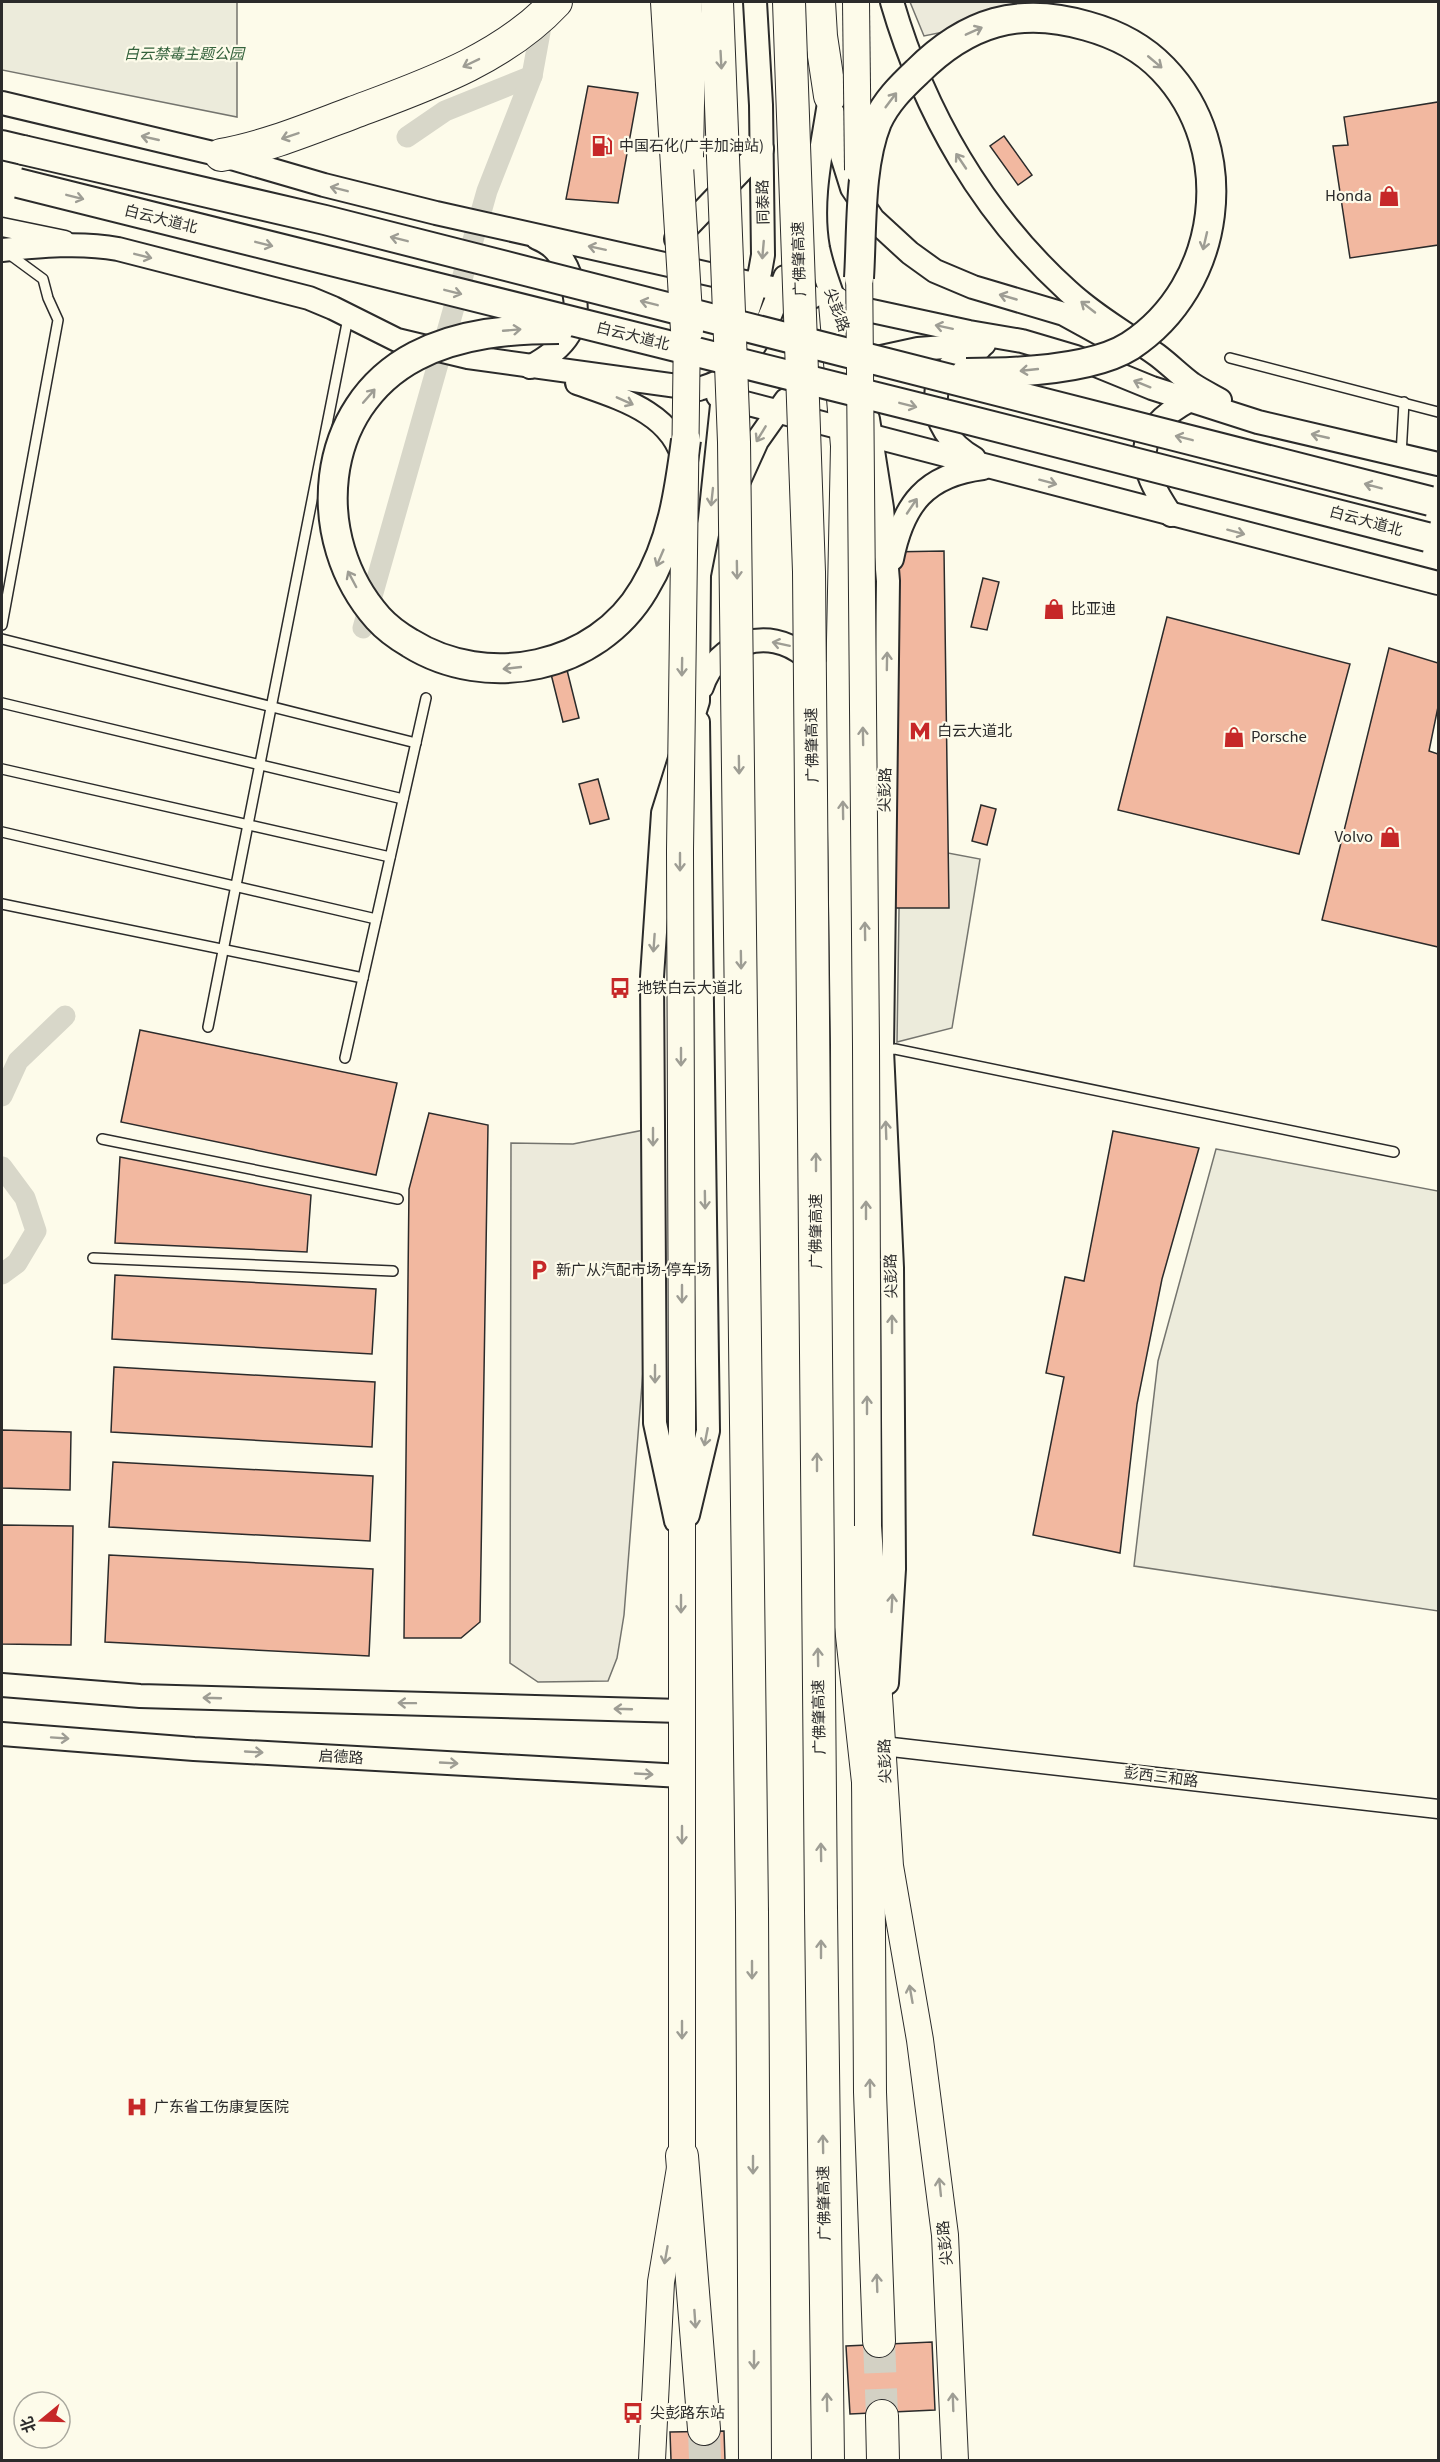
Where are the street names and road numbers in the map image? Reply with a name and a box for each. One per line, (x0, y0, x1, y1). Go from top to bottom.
street label: 同泰路 (751, 179, 772, 225)
street label: 白云大道北 (122, 198, 200, 237)
street label: 广佛肇高速 (786, 221, 809, 297)
street label: 尖彭路 (821, 285, 856, 334)
street label: 白云大道北 (594, 315, 672, 354)
street label: 白云大道北 (1327, 500, 1405, 539)
street label: 广佛肇高速 (799, 707, 822, 783)
street label: 尖彭路 (873, 767, 894, 813)
street label: 广佛肇高速 (804, 1193, 825, 1269)
street label: 尖彭路 (879, 1253, 900, 1299)
street label: 广佛肇高速 (806, 1679, 829, 1755)
street label: 尖彭路 (873, 1738, 894, 1784)
street label: 启德路 (318, 1744, 364, 1767)
street label: 彭西三和路 (1123, 1761, 1200, 1791)
street label: 广佛肇高速 (811, 2165, 834, 2241)
street label: 尖彭路 (931, 2220, 956, 2266)

